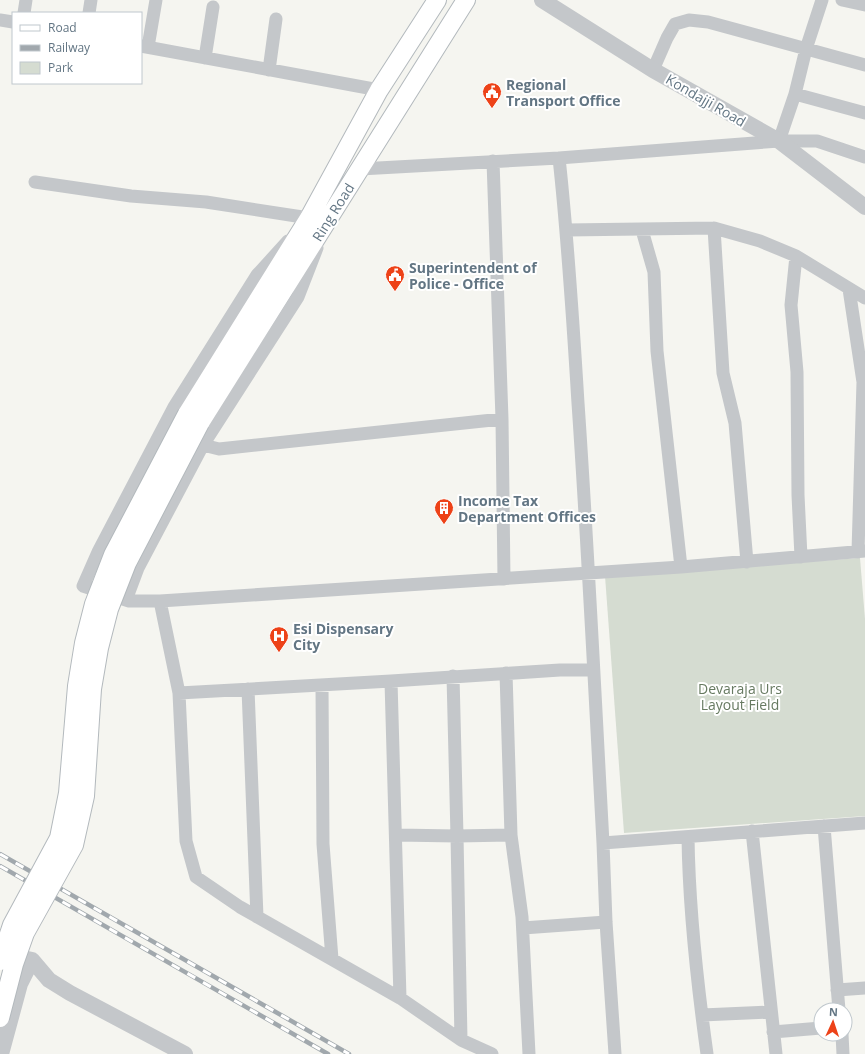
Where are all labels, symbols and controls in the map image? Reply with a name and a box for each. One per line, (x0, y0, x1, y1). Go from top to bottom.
legend (12, 12, 142, 84)
text: Road (48, 19, 77, 36)
text: Railway (48, 39, 91, 56)
text: Park (48, 59, 74, 76)
street label: Kondajji Road (662, 69, 750, 131)
place label: Regional Transport Office (506, 75, 620, 110)
public building icon: Regional Transport Office (481, 81, 503, 109)
street label: Ring Road (308, 179, 358, 245)
place label: Superintendent of Police - Office (409, 258, 538, 293)
public building icon: Superintendent of Police - Office (384, 264, 406, 292)
place label: Income Tax Department Offices (458, 491, 596, 526)
building icon: Income Tax Department Offices (433, 497, 455, 525)
place label: Esi Dispensary City (293, 619, 393, 654)
hospital icon: Esi Dispensary City (268, 625, 290, 653)
park label: Devaraja Urs Layout Field (698, 679, 782, 714)
north arrow (813, 1002, 853, 1042)
text: N (829, 1004, 838, 1019)

